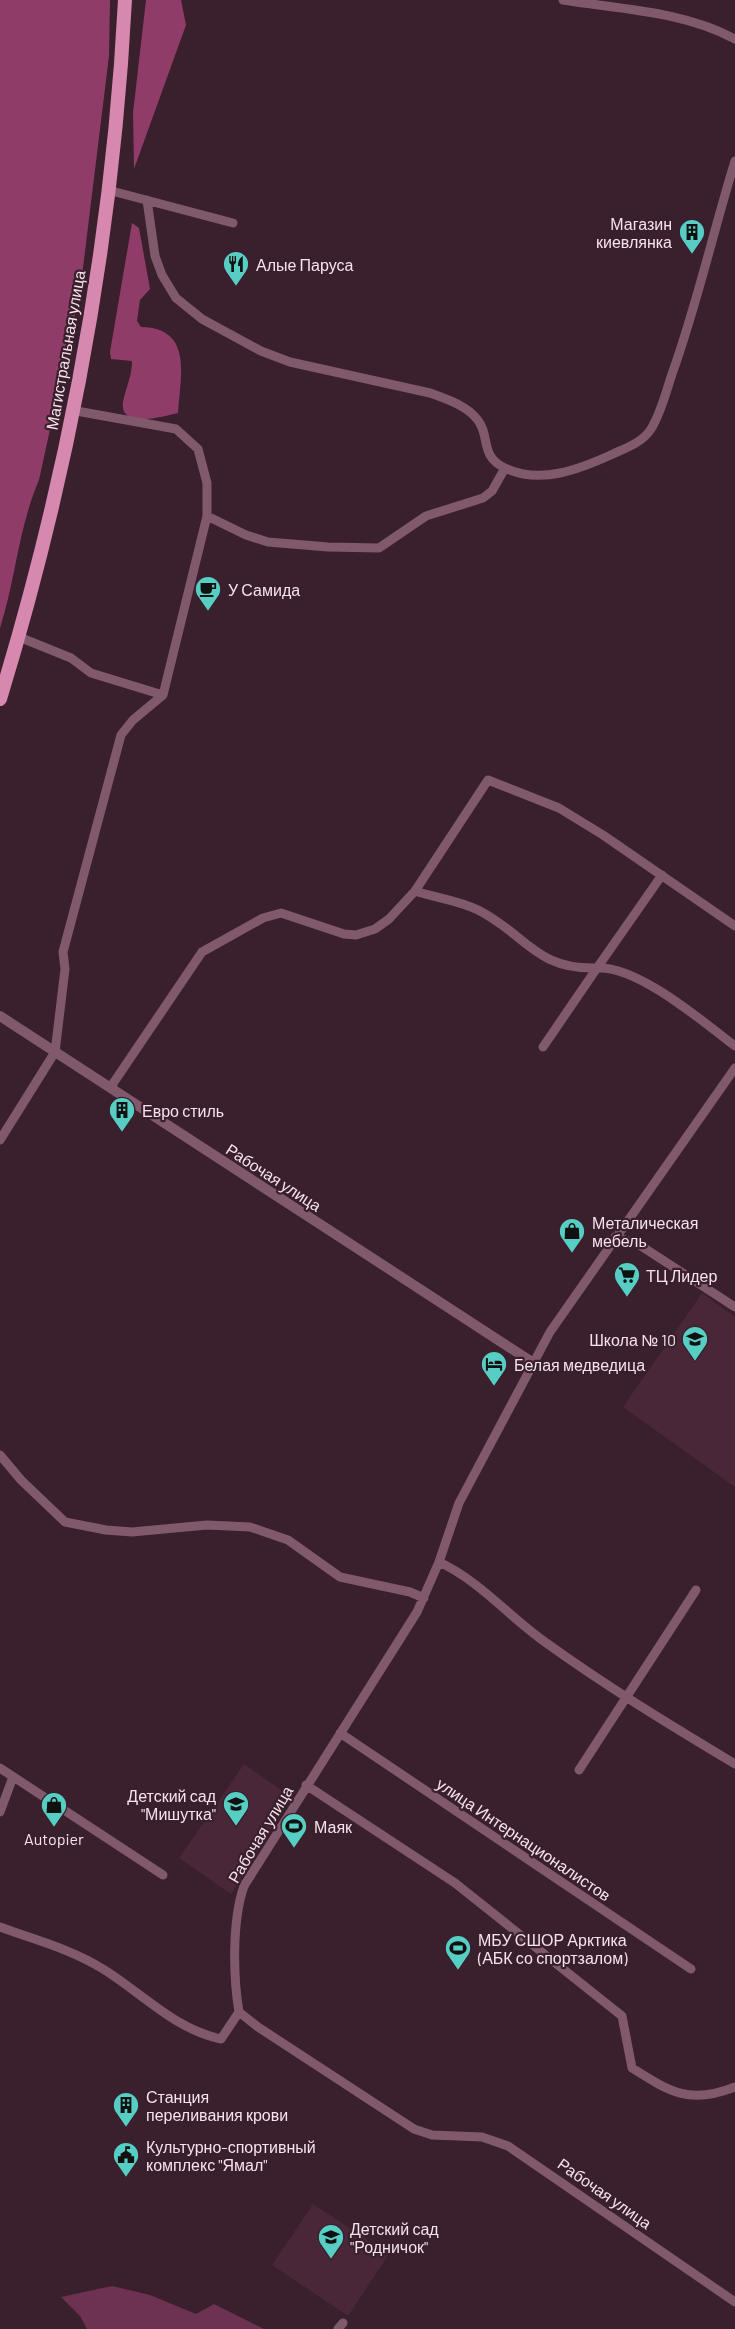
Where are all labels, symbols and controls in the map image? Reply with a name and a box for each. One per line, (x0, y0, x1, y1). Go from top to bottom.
place label: Магазин киевлянка (596, 214, 672, 251)
building icon: Магазин киевлянка (677, 217, 707, 255)
restaurant icon: Алые Паруса (221, 249, 251, 287)
place label: Алые Паруса (256, 255, 354, 274)
street label: Магистральная улица (42, 269, 88, 431)
cafe icon: У Самида (193, 574, 223, 612)
place label: У Самида (228, 580, 300, 599)
building icon: Евро стиль (107, 1095, 137, 1133)
place label: Евро стиль (142, 1101, 224, 1120)
street label: Рабочая улица (223, 1139, 325, 1215)
place label: Металическая мебель (592, 1213, 698, 1250)
shop icon: Металическая мебель (557, 1216, 587, 1254)
supermarket icon: ТЦ Лидер (612, 1260, 642, 1298)
place label: ТЦ Лидер (646, 1266, 717, 1285)
school or university icon: Школа № 10 (680, 1324, 710, 1362)
place label: Школа № 10 (589, 1330, 676, 1349)
hotel icon: Белая медведица (479, 1349, 509, 1387)
place label: Белая медведица (514, 1355, 645, 1374)
street label: улица Интернационалистов (433, 1774, 615, 1904)
street label: Рабочая улица (224, 1782, 296, 1886)
place label: Детский сад "Мишутка" (127, 1786, 217, 1823)
school or university icon: Детский сад "Мишутка" (221, 1789, 251, 1827)
shop icon: Autopier (39, 1790, 69, 1828)
sports icon: Маяк (279, 1811, 309, 1849)
place label: Маяк (314, 1817, 353, 1836)
place label: Autopier (24, 1829, 84, 1848)
place label: МБУ СШОР Арктика (АБК со спортзалом) (477, 1930, 628, 1967)
sports icon: МБУ СШОР Арктика (АБК со спортзалом) (443, 1933, 473, 1971)
place label: Станция переливания крови (146, 2087, 288, 2124)
building icon: Станция переливания крови (111, 2090, 141, 2128)
place label: Культурно-спортивный комплекс "Ямал" (146, 2137, 316, 2174)
public building icon: Культурно-спортивный комплекс "Ямал" (111, 2140, 141, 2178)
street label: Рабочая улица (555, 2154, 656, 2232)
place label: Детский сад "Родничок" (350, 2219, 439, 2256)
school or university icon: Детский сад "Родничок" (316, 2222, 346, 2260)

